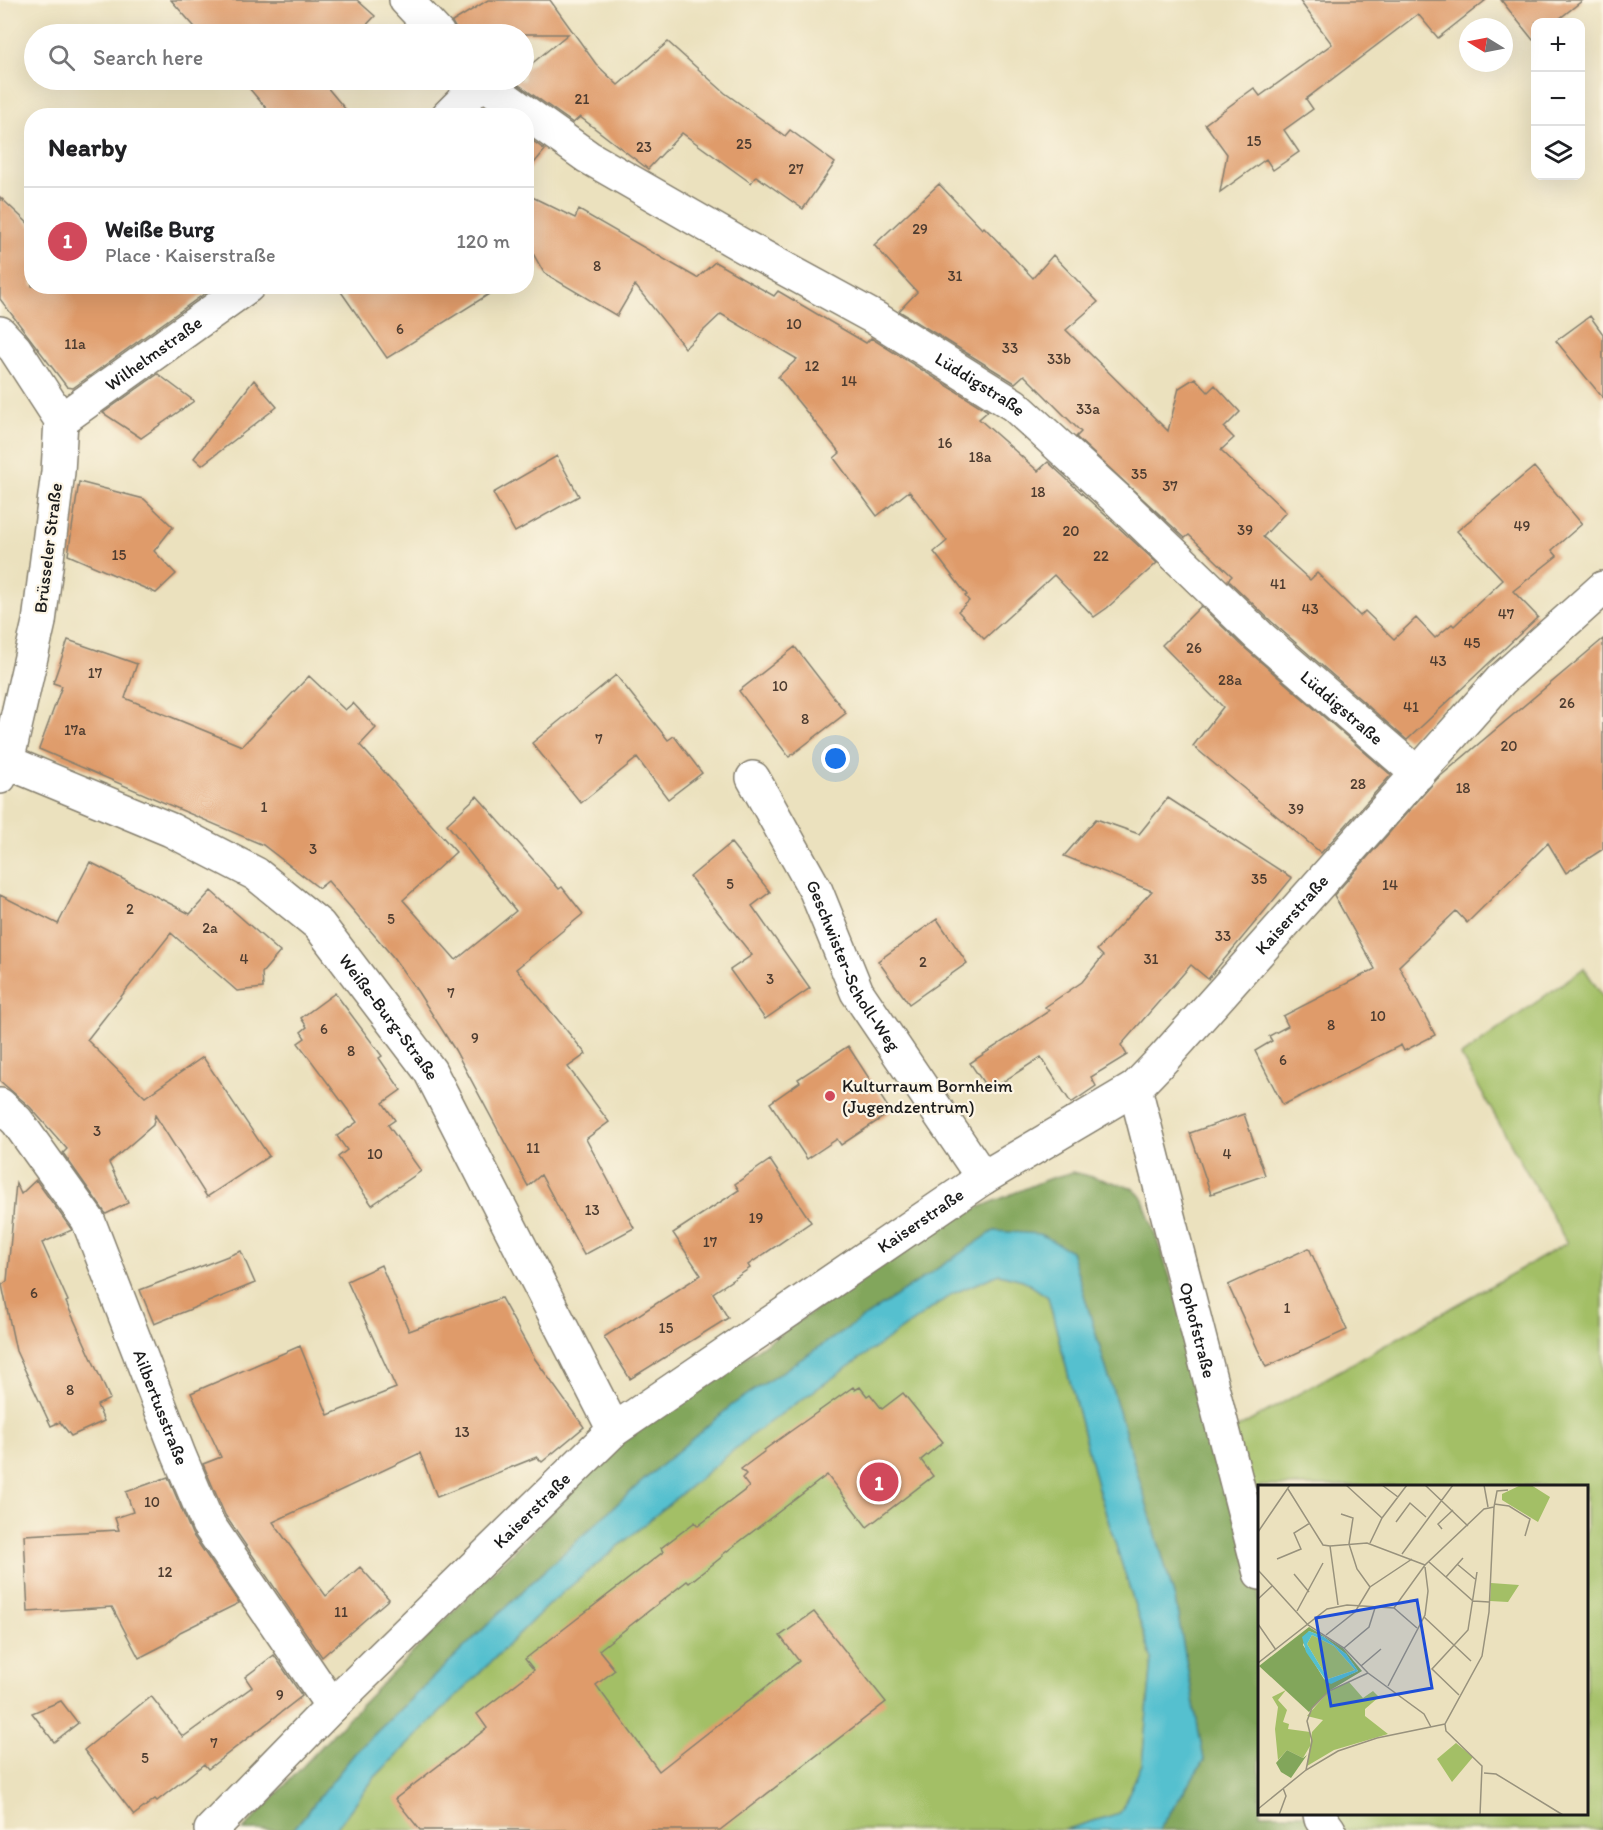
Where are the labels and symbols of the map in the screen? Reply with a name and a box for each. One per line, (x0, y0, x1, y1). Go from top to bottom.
north arrow (1459, 18, 1513, 72)
house number: 21 (575, 90, 589, 108)
house number: 15 (1247, 132, 1262, 150)
house number: 25 (736, 135, 752, 153)
house number: 23 (636, 138, 652, 156)
house number: 27 (788, 160, 804, 178)
house number: 29 (912, 220, 928, 238)
house number: 8 (593, 257, 601, 275)
house number: 31 (947, 267, 963, 285)
street label: Wilhelmstraße (101, 311, 206, 396)
house number: 10 (786, 315, 802, 333)
house number: 6 (396, 320, 404, 338)
house number: 11a (64, 335, 86, 353)
house number: 33 (1002, 339, 1018, 357)
street label: Lüddigstraße (931, 347, 1030, 421)
house number: 33b (1047, 350, 1071, 368)
house number: 12 (805, 357, 820, 375)
house number: 14 (841, 372, 857, 390)
house number: 33a (1076, 400, 1100, 418)
house number: 16 (938, 434, 953, 452)
house number: 18a (969, 448, 992, 466)
house number: 35 (1131, 465, 1147, 483)
house number: 37 (1162, 477, 1178, 495)
street label: Brüsseler Straße (29, 482, 67, 614)
house number: 18 (1030, 483, 1046, 501)
house number: 49 (1514, 517, 1531, 535)
house number: 39 (1237, 521, 1253, 539)
house number: 20 (1062, 522, 1080, 540)
house number: 15 (112, 546, 127, 564)
house number: 22 (1093, 547, 1109, 565)
house number: 41 (1270, 575, 1286, 593)
house number: 43 (1301, 600, 1319, 618)
house number: 47 (1498, 605, 1515, 623)
house number: 45 (1464, 634, 1481, 652)
house number: 26 (1186, 639, 1202, 657)
house number: 43 (1429, 652, 1447, 670)
house number: 17 (88, 664, 103, 682)
street label: Lüddigstraße (1296, 666, 1388, 750)
house number: 28a (1218, 671, 1242, 689)
house number: 10 (772, 677, 788, 695)
house number: 26 (1559, 694, 1575, 712)
house number: 41 (1403, 698, 1419, 716)
house number: 8 (801, 710, 809, 728)
house number: 17a (64, 721, 86, 739)
house number: 7 (595, 730, 603, 748)
house number: 20 (1500, 737, 1518, 755)
your location (821, 744, 850, 773)
house number: 28 (1350, 775, 1366, 793)
house number: 18 (1455, 779, 1471, 797)
house number: 1 (261, 798, 268, 816)
house number: 39 (1288, 800, 1304, 818)
house number: 3 (309, 840, 317, 858)
street label: Kaiserstraße (1250, 870, 1333, 959)
house number: 35 (1251, 870, 1267, 888)
house number: 5 (726, 875, 734, 893)
street label: Geschwister-Scholl-Weg (801, 876, 905, 1056)
house number: 14 (1382, 876, 1398, 894)
house number: 2 (126, 900, 134, 918)
house number: 5 (387, 910, 395, 928)
house number: 2a (202, 919, 218, 937)
house number: 33 (1215, 927, 1231, 945)
house number: 4 (239, 950, 249, 968)
street label: Weiße-Burg-Straße (334, 950, 444, 1084)
house number: 31 (1143, 950, 1159, 968)
house number: 2 (919, 953, 927, 971)
house number: 3 (766, 970, 774, 988)
house number: 7 (447, 984, 455, 1002)
house number: 10 (1370, 1007, 1386, 1025)
house number: 8 (1327, 1016, 1335, 1034)
house number: 6 (320, 1020, 328, 1038)
house number: 9 (471, 1029, 479, 1047)
house number: 8 (347, 1042, 355, 1060)
house number: 6 (1279, 1051, 1287, 1069)
place label: Kulturraum Bornheim (Jugendzentrum) (842, 1075, 1013, 1118)
marker: Kulturraum Bornheim (Jugendzentrum) (823, 1089, 837, 1103)
house number: 3 (93, 1122, 101, 1140)
house number: 11 (526, 1139, 540, 1157)
house number: 10 (367, 1145, 383, 1163)
house number: 4 (1222, 1145, 1232, 1163)
street label: Kaiserstraße (873, 1183, 968, 1258)
house number: 13 (584, 1201, 600, 1219)
house number: 19 (749, 1209, 764, 1227)
house number: 17 (703, 1233, 718, 1251)
street label: Ophofstraße (1174, 1280, 1220, 1380)
house number: 6 (30, 1284, 38, 1302)
house number: 1 (1284, 1299, 1291, 1317)
house number: 15 (659, 1319, 674, 1337)
street label: Ailbertusstraße (128, 1346, 193, 1468)
house number: 8 (66, 1381, 74, 1399)
house number: 13 (454, 1423, 470, 1441)
pin: 1 (860, 1460, 898, 1504)
street label: Kaiserstraße (489, 1468, 575, 1553)
inset map (1258, 1485, 1588, 1815)
house number: 10 (144, 1493, 160, 1511)
house number: 12 (158, 1563, 173, 1581)
house number: 11 (334, 1603, 348, 1621)
house number: 9 (276, 1686, 284, 1704)
house number: 7 (210, 1734, 218, 1752)
house number: 5 (141, 1749, 149, 1767)

